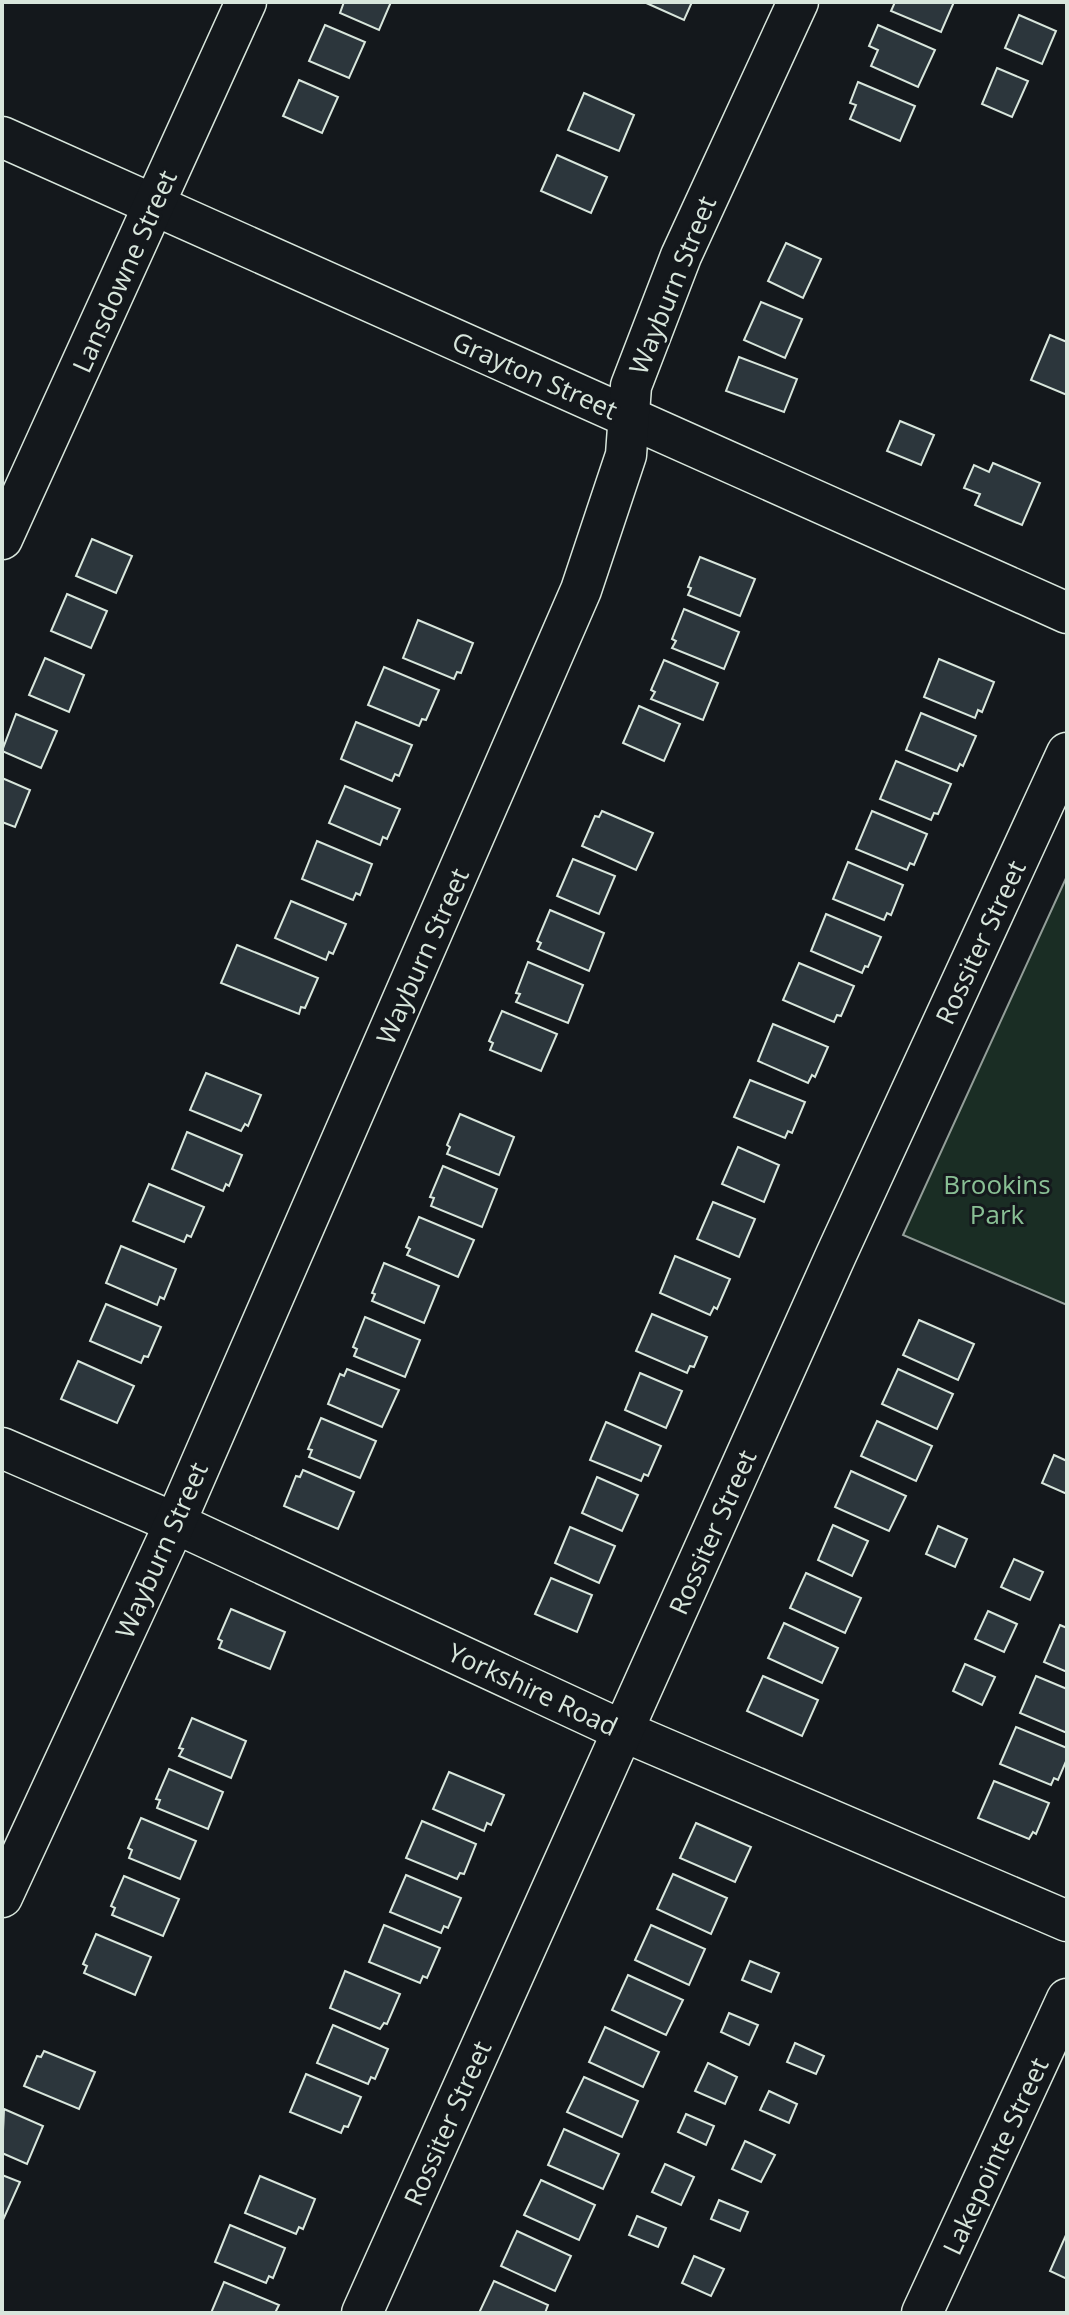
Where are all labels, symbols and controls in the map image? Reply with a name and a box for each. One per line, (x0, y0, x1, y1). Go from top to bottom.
street label: Lansdowne Street (63, 164, 185, 378)
street label: Wayburn Street (620, 191, 724, 379)
street label: Grayton Street (447, 323, 623, 427)
street label: Rossiter Street (926, 854, 1034, 1030)
street label: Wayburn Street (367, 862, 477, 1050)
park label: Brookins Park (943, 1166, 1051, 1232)
street label: Rossiter Street (660, 1444, 764, 1620)
street label: Wayburn Street (106, 1456, 216, 1644)
street label: Yorkshire Road (442, 1634, 624, 1744)
street label: Rossiter Street (395, 2035, 499, 2211)
street label: Lakepointe Street (934, 2052, 1056, 2260)

